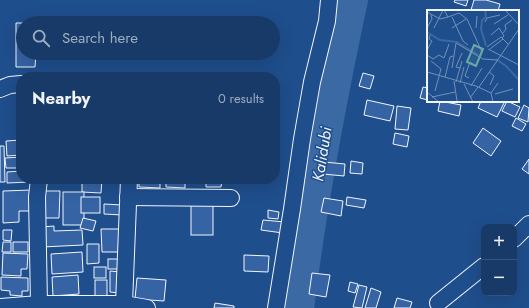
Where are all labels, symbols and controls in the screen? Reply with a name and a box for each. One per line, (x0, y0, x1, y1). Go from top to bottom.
inset map (427, 10, 519, 102)
search box (16, 16, 280, 60)
icon: search (30, 27, 52, 49)
text: Search here (62, 27, 138, 49)
text: Nearby (32, 86, 90, 110)
text: 0 results (218, 89, 264, 108)
water label: Kalidubi (306, 124, 338, 183)
map controls (481, 224, 517, 296)
button: + (481, 224, 517, 260)
button: − (481, 260, 517, 296)

